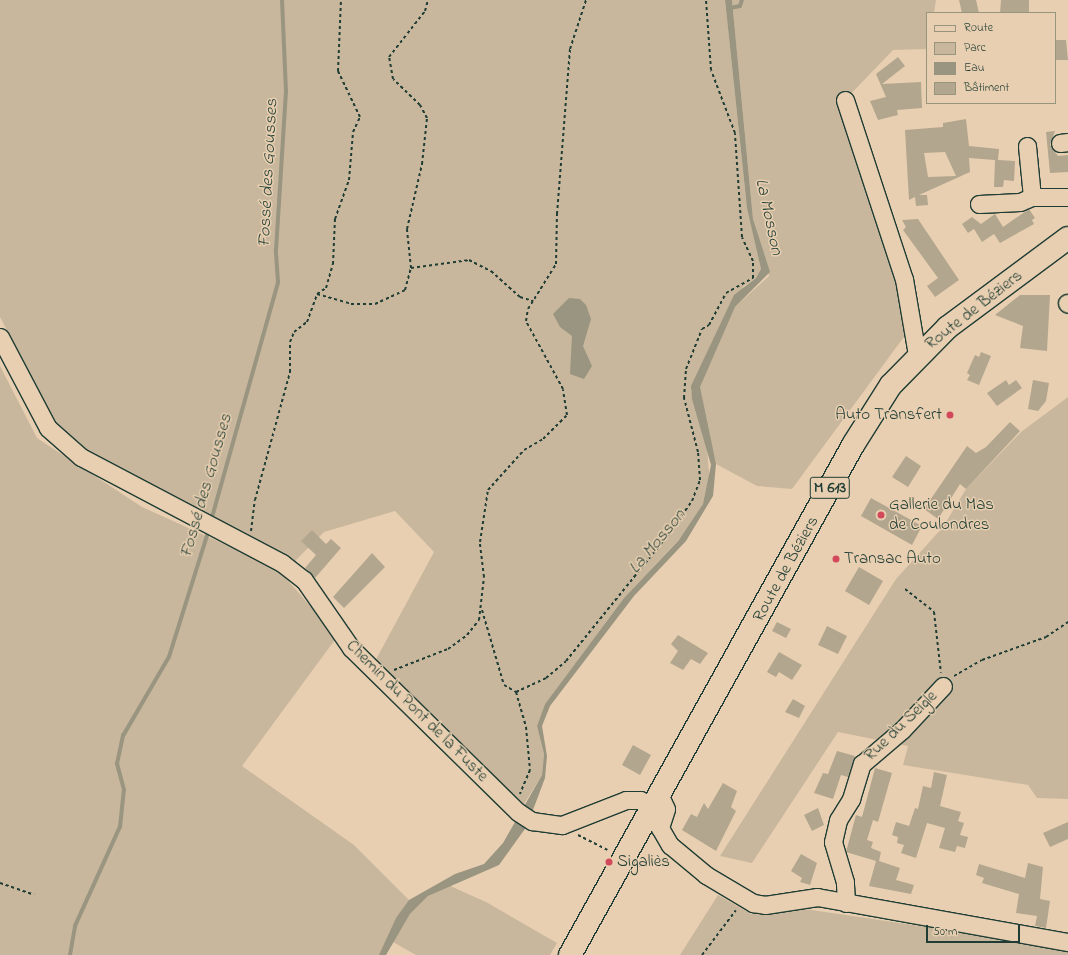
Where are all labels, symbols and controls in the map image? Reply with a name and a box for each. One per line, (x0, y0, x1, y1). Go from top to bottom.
legend (926, 12, 1056, 104)
text: Route (964, 19, 993, 37)
text: Parc (964, 39, 986, 57)
text: Eau (964, 59, 985, 77)
text: Bâtiment (964, 79, 1009, 97)
water label: Fossé des Gousses (254, 98, 284, 248)
water label: La Mosson (749, 177, 787, 257)
street label: Route de Béziers (921, 266, 1027, 354)
place label: Auto Transfert (835, 405, 942, 425)
marker: Auto Transfert (945, 410, 955, 420)
water label: Fossé des Gousses (176, 412, 238, 560)
road number: M 613 (809, 474, 851, 502)
place label: Gallerie du Mas de Coulondres (889, 495, 994, 535)
water label: La Mosson (625, 505, 691, 579)
marker: Gallerie du Mas de Coulondres (876, 510, 886, 520)
street label: Route de Béziers (749, 513, 823, 625)
place label: Transac Auto (844, 549, 941, 569)
marker: Transac Auto (831, 554, 841, 564)
street label: Chemin du Pont de la Fuste (342, 636, 492, 786)
street label: Rue du Seigle (860, 686, 942, 766)
place label: Sigaliès (617, 852, 670, 872)
marker: Sigaliès (604, 857, 614, 867)
scale bar (928, 917, 1022, 943)
text: 50 m (933, 923, 957, 941)

